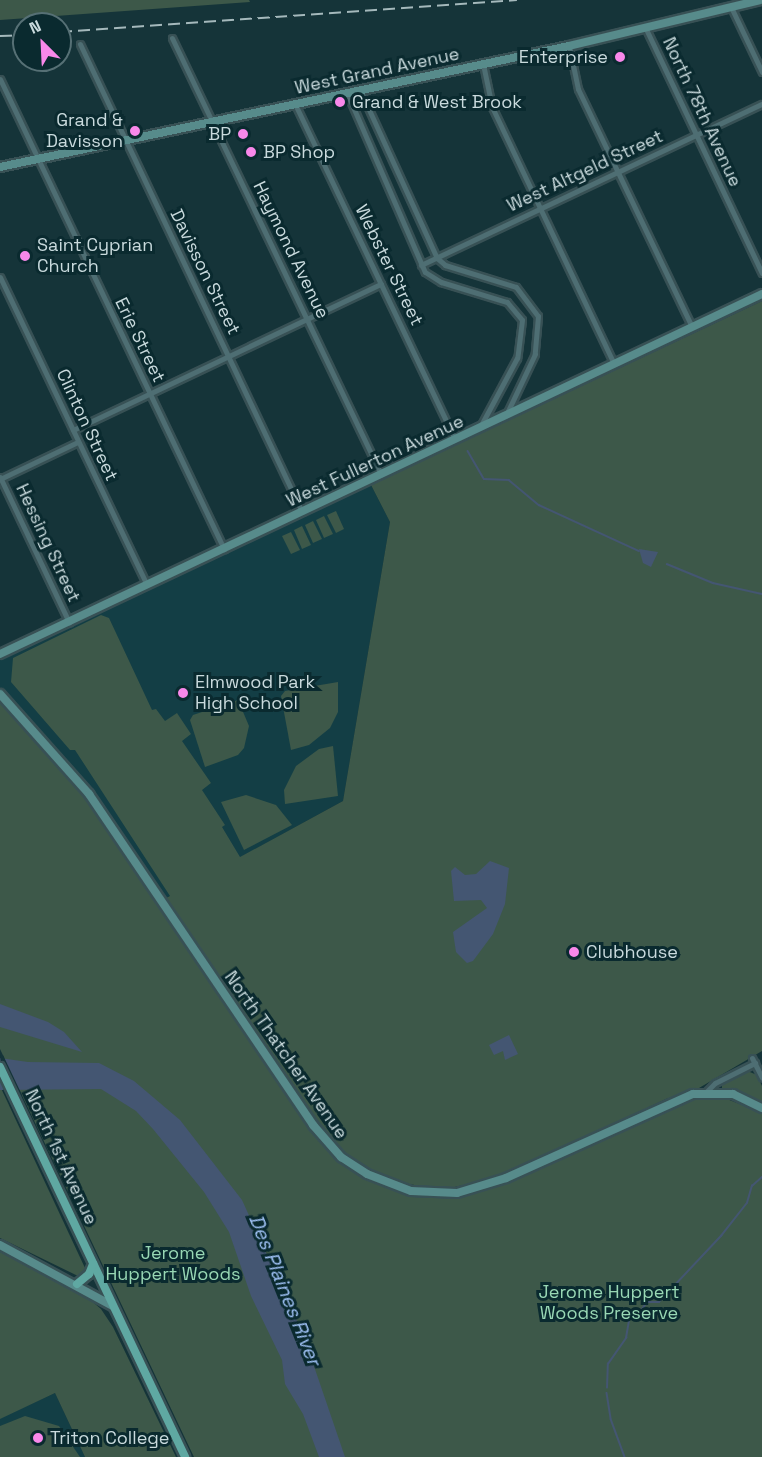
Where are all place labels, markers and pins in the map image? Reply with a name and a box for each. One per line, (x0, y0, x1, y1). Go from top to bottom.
place label: Enterprise (519, 46, 608, 68)
marker: Enterprise (613, 50, 627, 64)
place label: Grand & West Brook (352, 91, 522, 113)
marker: Grand & West Brook (333, 95, 347, 109)
place label: Grand & Davisson (46, 110, 123, 152)
place label: BP (208, 123, 231, 145)
marker: Grand & Davisson (128, 124, 142, 138)
marker: BP (236, 127, 250, 141)
place label: BP Shop (263, 141, 335, 163)
marker: BP Shop (244, 145, 258, 159)
place label: Saint Cyprian Church (37, 235, 153, 278)
marker: Saint Cyprian Church (18, 249, 32, 263)
place label: Elmwood Park High School (195, 672, 315, 714)
marker: Elmwood Park High School (176, 686, 190, 700)
place label: Clubhouse (586, 941, 678, 963)
marker: Clubhouse (567, 945, 581, 959)
place label: Triton College (50, 1427, 170, 1449)
marker: Triton College (31, 1431, 45, 1445)

